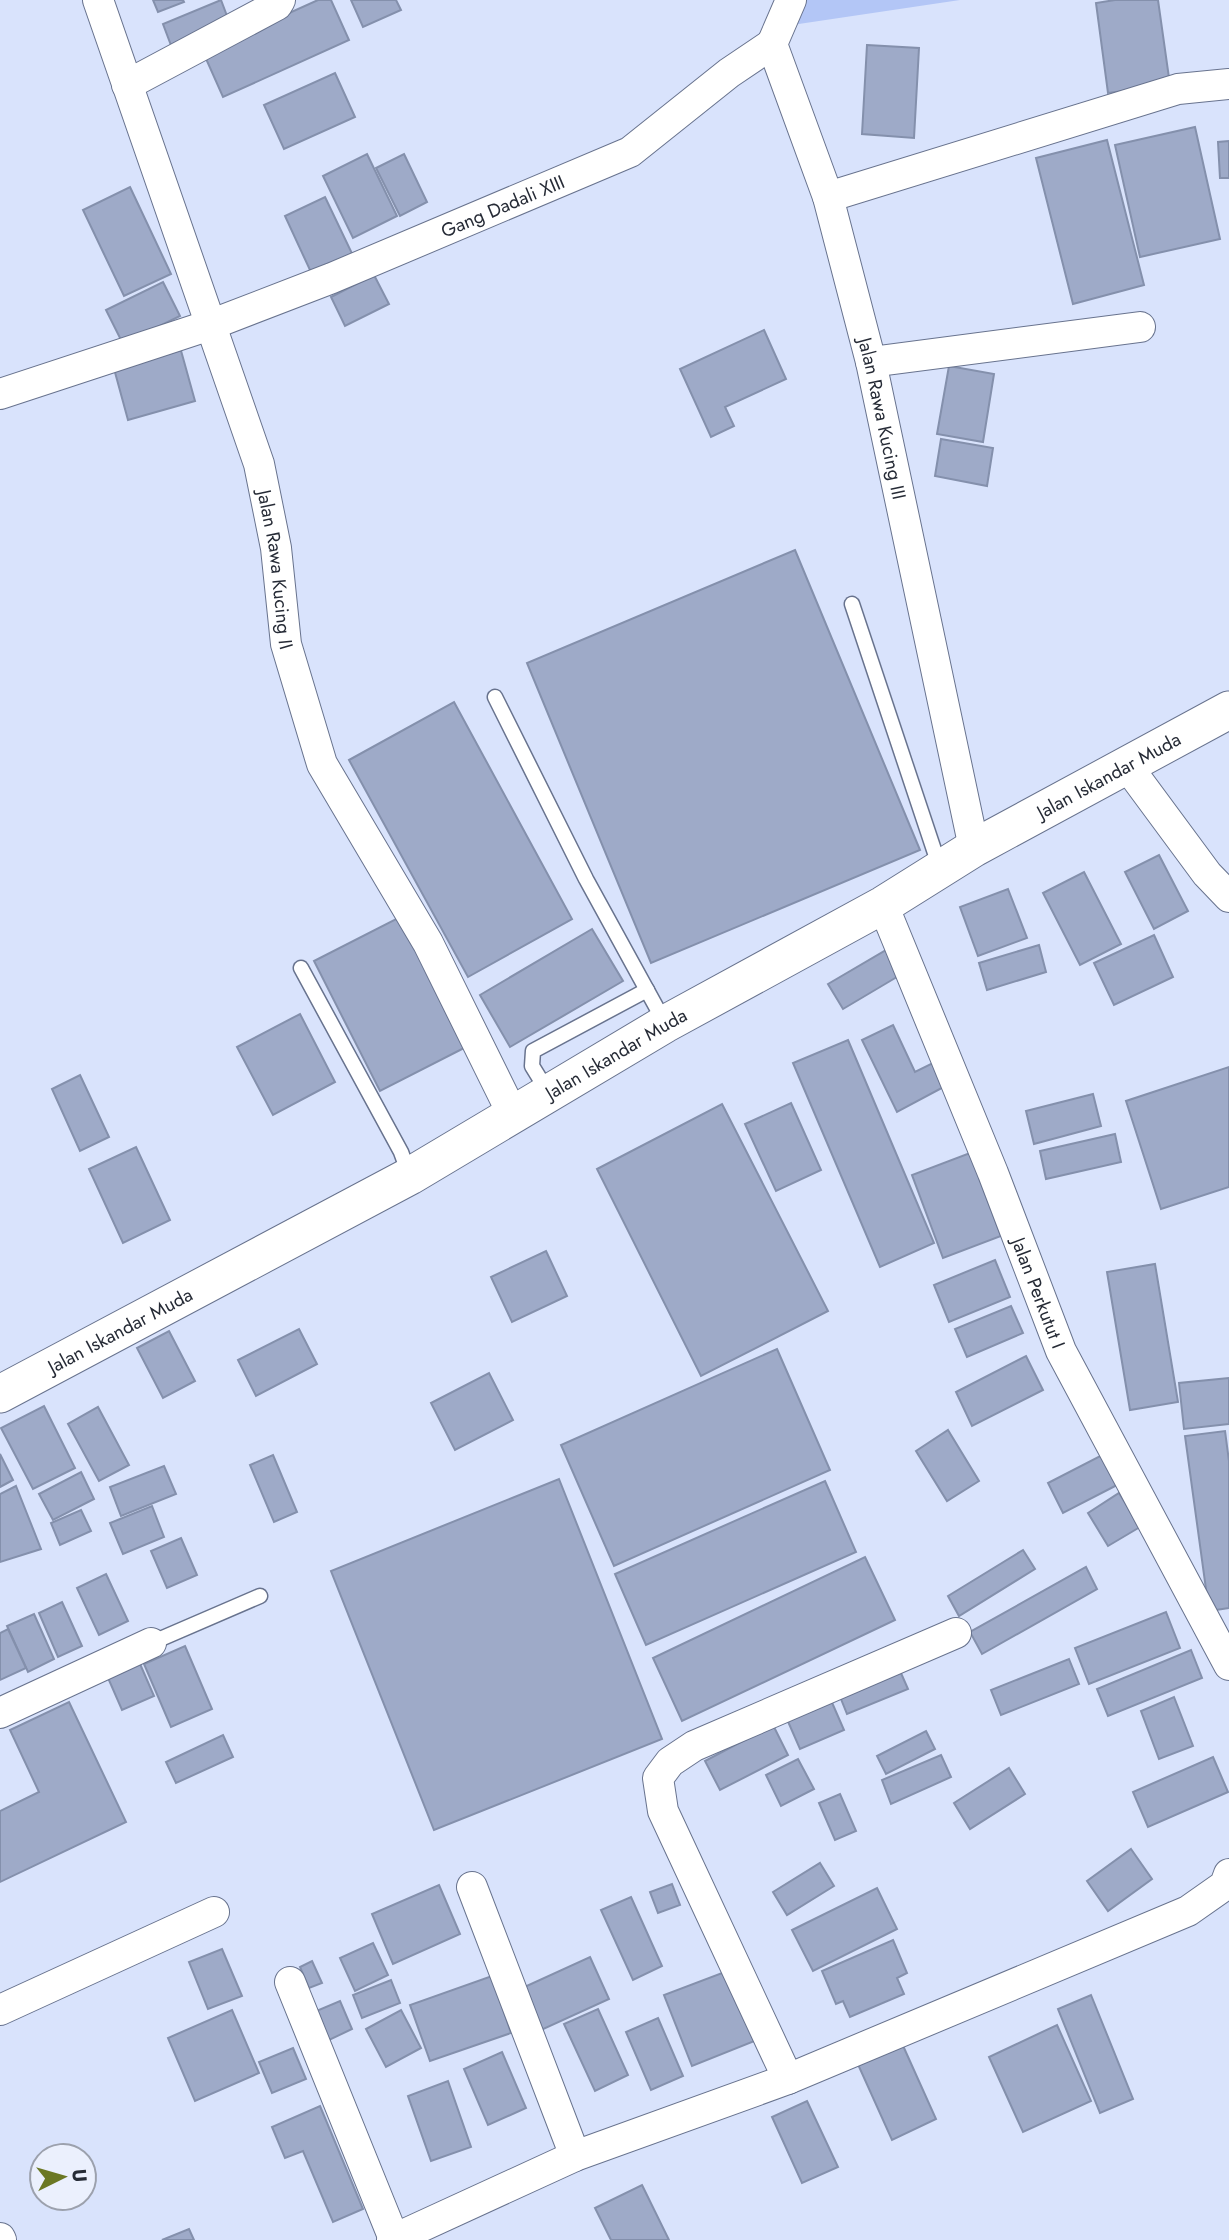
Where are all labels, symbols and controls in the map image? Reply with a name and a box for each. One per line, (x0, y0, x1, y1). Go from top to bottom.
street label: Gang Dadali XIII (437, 168, 569, 244)
street label: Jalan Rawa Kucing III (850, 332, 913, 502)
street label: Jalan Rawa Kucing II (250, 485, 300, 653)
street label: Jalan Iskandar Muda (1029, 726, 1186, 827)
street label: Jalan Iskandar Muda (538, 1002, 692, 1108)
street label: Jalan Perkutut I (1004, 1231, 1072, 1352)
street label: Jalan Iskandar Muda (41, 1281, 197, 1382)
north arrow (28, 2142, 98, 2212)
text: U (65, 2168, 93, 2183)

